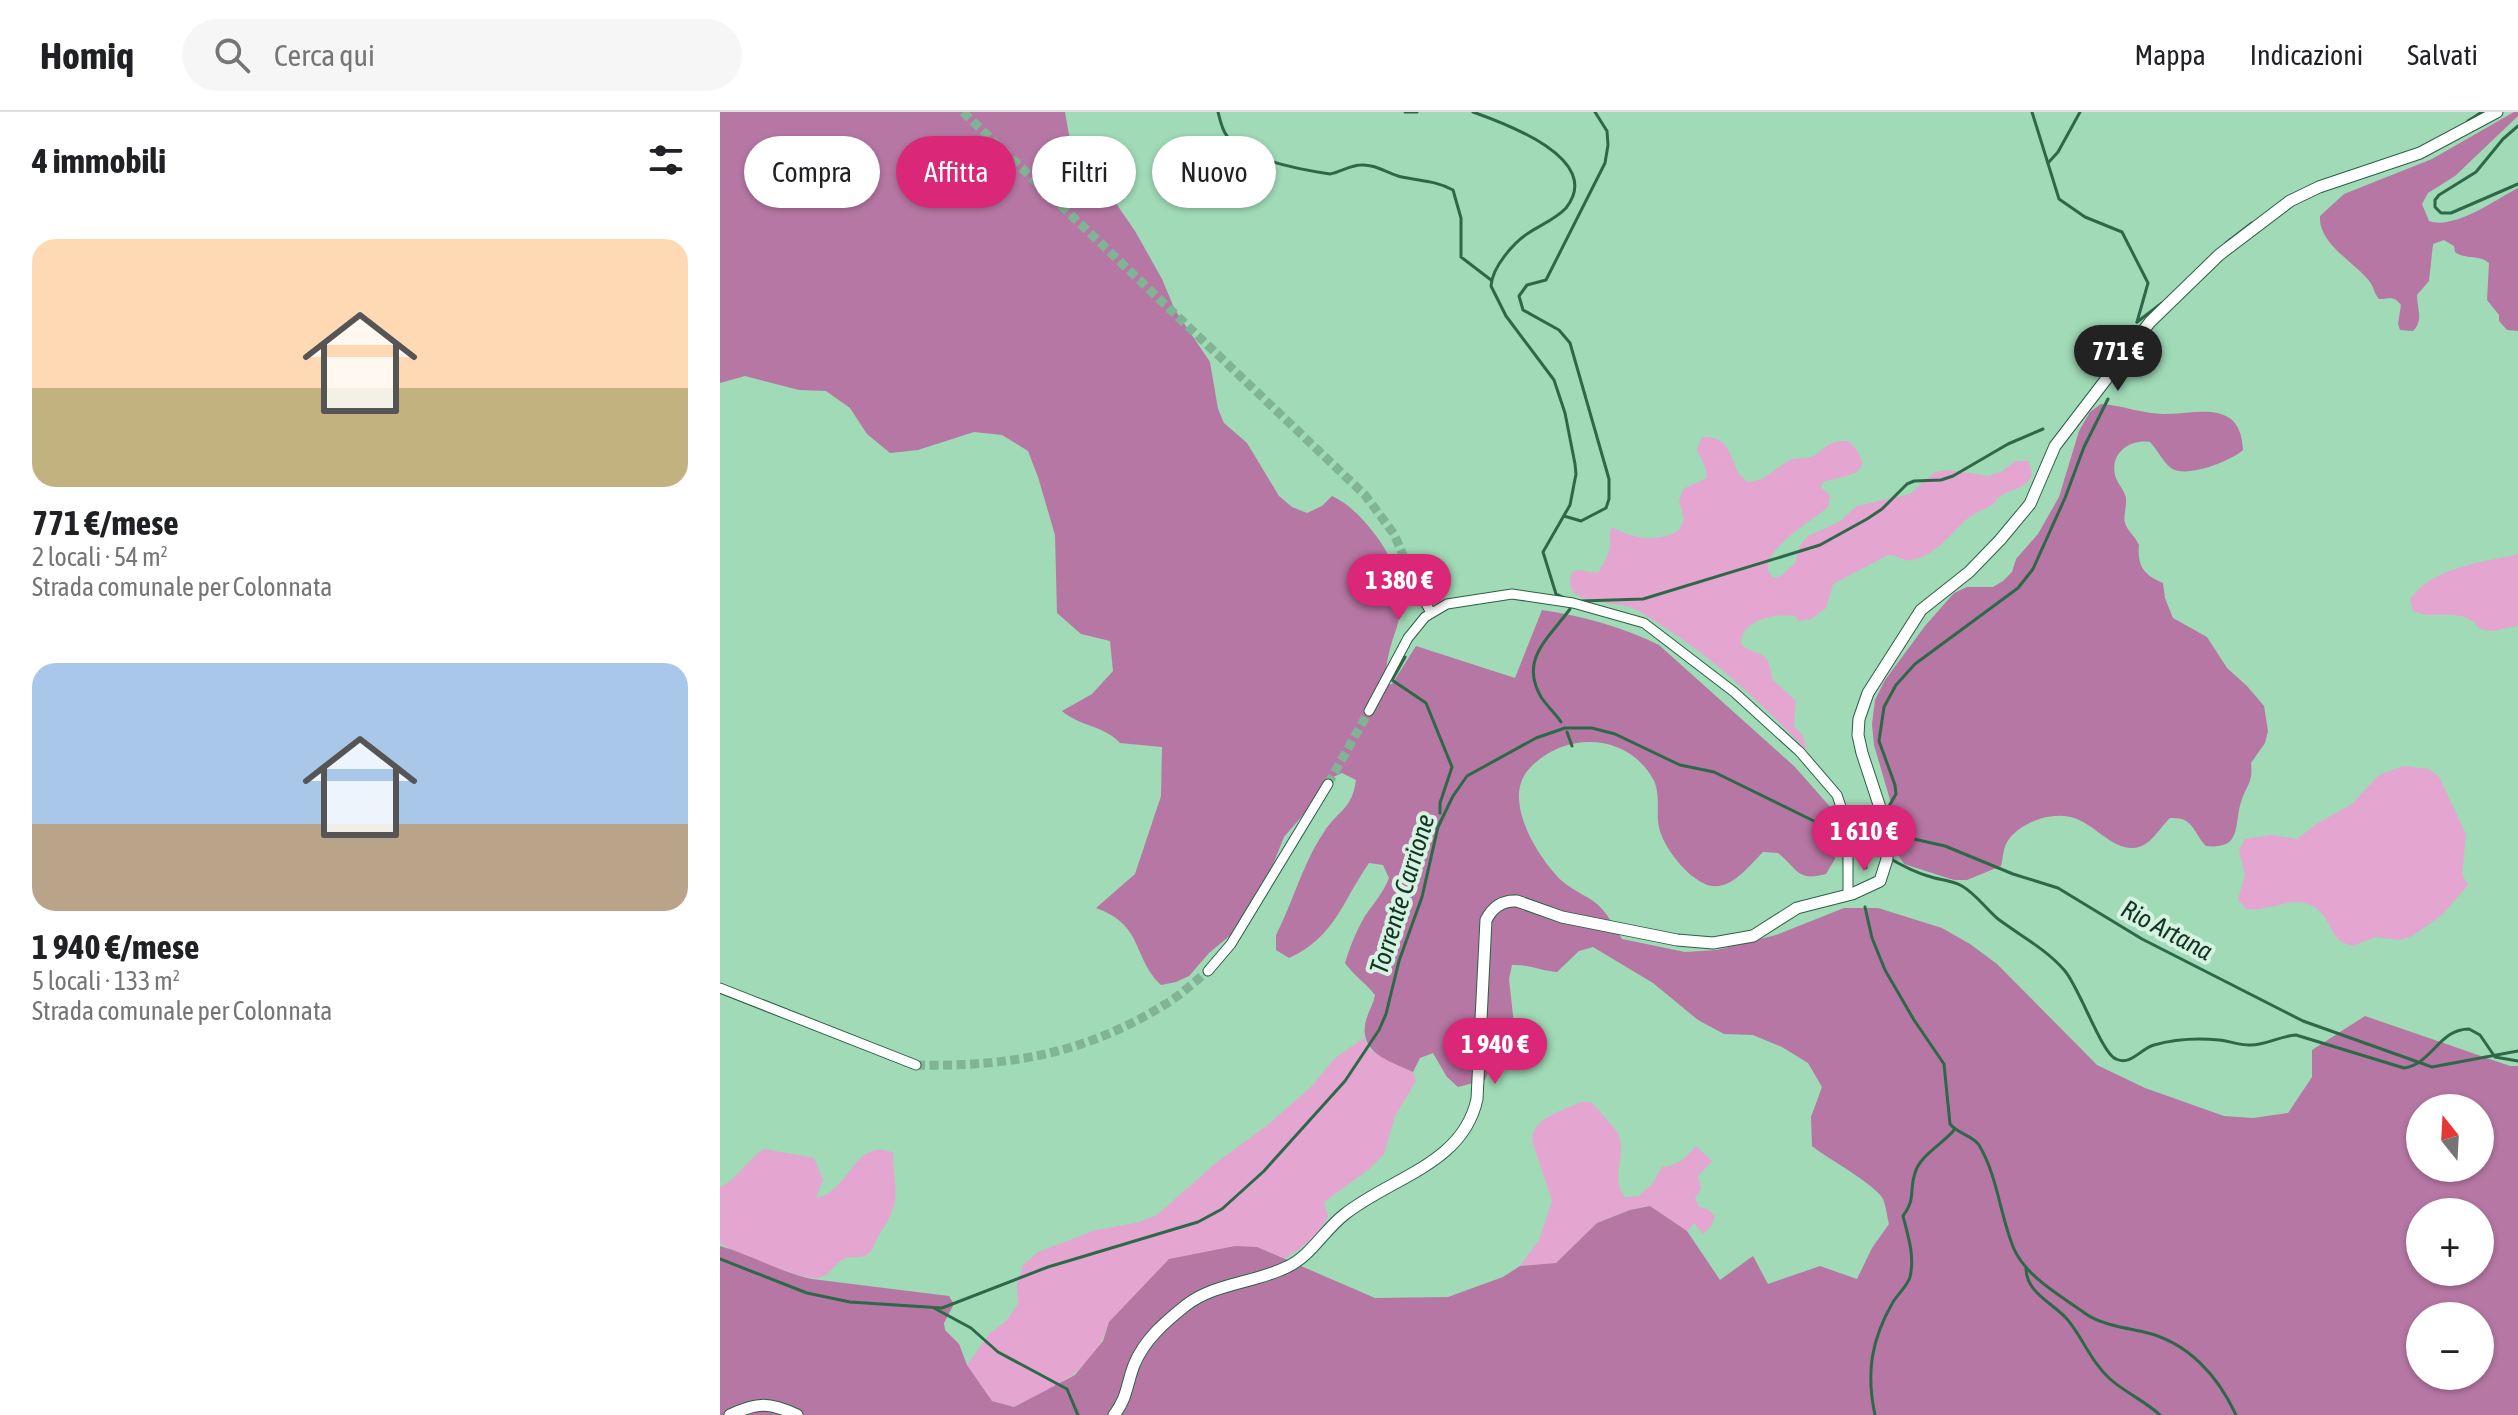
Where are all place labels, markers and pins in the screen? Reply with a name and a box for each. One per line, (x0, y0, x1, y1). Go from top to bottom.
pin: 771 € (2062, 325, 2174, 393)
pin: 1 380 € (1325, 554, 1473, 622)
pin: 1 610 € (1790, 805, 1938, 873)
pin: 1 940 € (1421, 1018, 1569, 1086)

